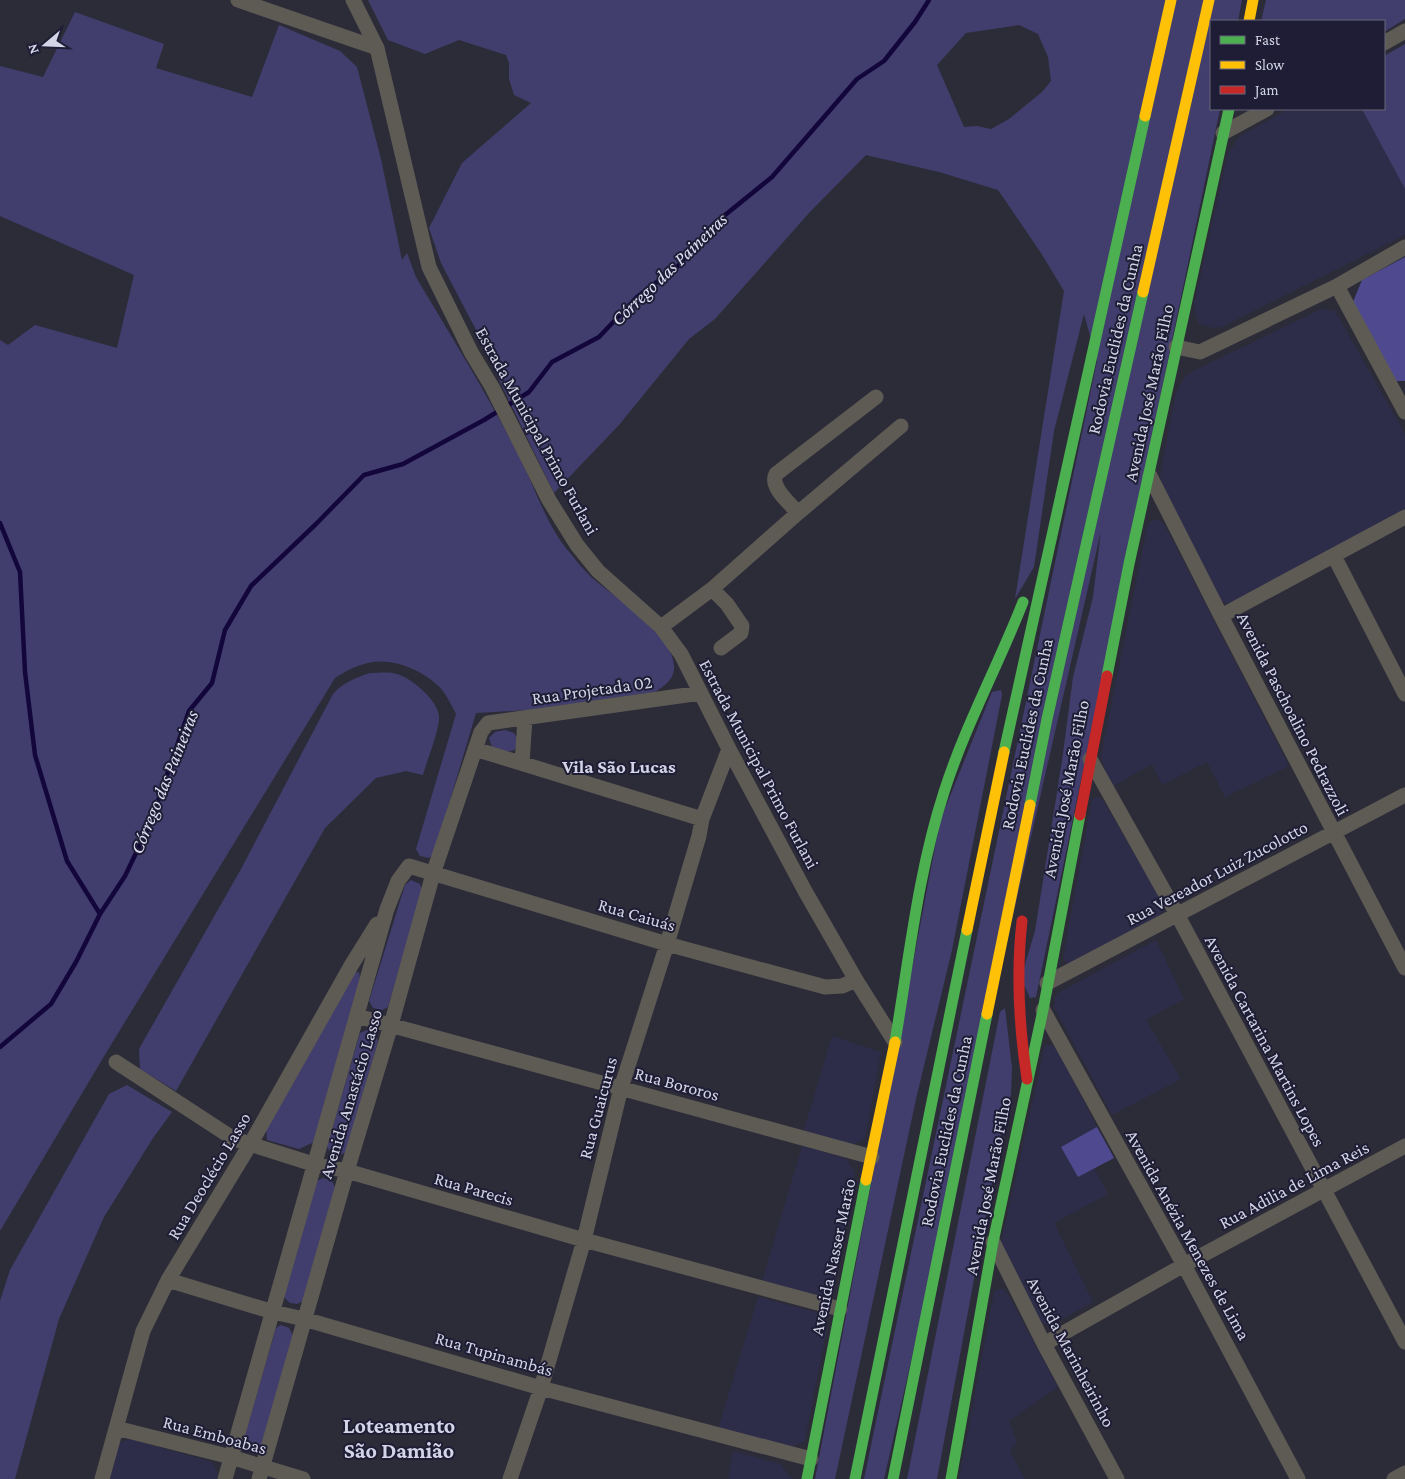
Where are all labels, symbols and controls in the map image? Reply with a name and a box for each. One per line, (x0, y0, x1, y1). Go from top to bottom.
north arrow (20, 20, 70, 70)
legend (1210, 20, 1385, 110)
text: Fast (1255, 32, 1281, 48)
text: N (23, 42, 42, 56)
text: Slow (1255, 57, 1285, 73)
text: Jam (1253, 82, 1278, 99)
water label: Córrego das Paineiras (607, 208, 731, 330)
street label: Rodovia Euclides da Cunha (1083, 242, 1147, 436)
street label: Avenida José Marão Filho (1120, 302, 1178, 484)
street label: Estrada Municipal Primo Furlani (472, 324, 603, 538)
street label: Avenida Paschoalino Pedrazzoli (1233, 609, 1353, 819)
street label: Rodovia Euclides da Cunha (997, 637, 1057, 831)
street label: Estrada Municipal Primo Furlani (695, 656, 823, 872)
street label: Rua Projetada 02 (531, 672, 654, 709)
street label: Avenida José Marão Filho (1039, 698, 1093, 880)
water label: Córrego das Paineiras (126, 707, 202, 857)
district label: Vila São Lucas (561, 756, 676, 777)
street label: Rua Vereador Luiz Zucolotto (1123, 817, 1311, 929)
street label: Rua Caiuás (596, 894, 678, 936)
street label: Avenida Cartarina Martins Lopes (1201, 932, 1329, 1150)
street label: Avenida Anastácio Lasso (316, 1007, 386, 1181)
street label: Rodovia Euclides da Cunha (916, 1034, 976, 1228)
street label: Rua Guaicurus (575, 1055, 621, 1161)
street label: Rua Bororos (633, 1063, 721, 1105)
street label: Avenida José Marão Filho (961, 1095, 1015, 1277)
street label: Rua Deoclécio Lasso (163, 1109, 255, 1243)
street label: Avenida Anézia Menezes de Lima (1122, 1127, 1254, 1343)
street label: Rua Adilia de Lima Reis (1216, 1137, 1372, 1233)
street label: Rua Parecis (432, 1168, 516, 1210)
street label: Avenida Nasser Marão (807, 1177, 859, 1337)
street label: Avenida Marinheirinho (1023, 1274, 1119, 1431)
street label: Rua Tupinambás (433, 1328, 555, 1380)
street label: Rua Emboabas (161, 1412, 269, 1458)
district label: Loteamento São Damião (343, 1413, 455, 1463)

